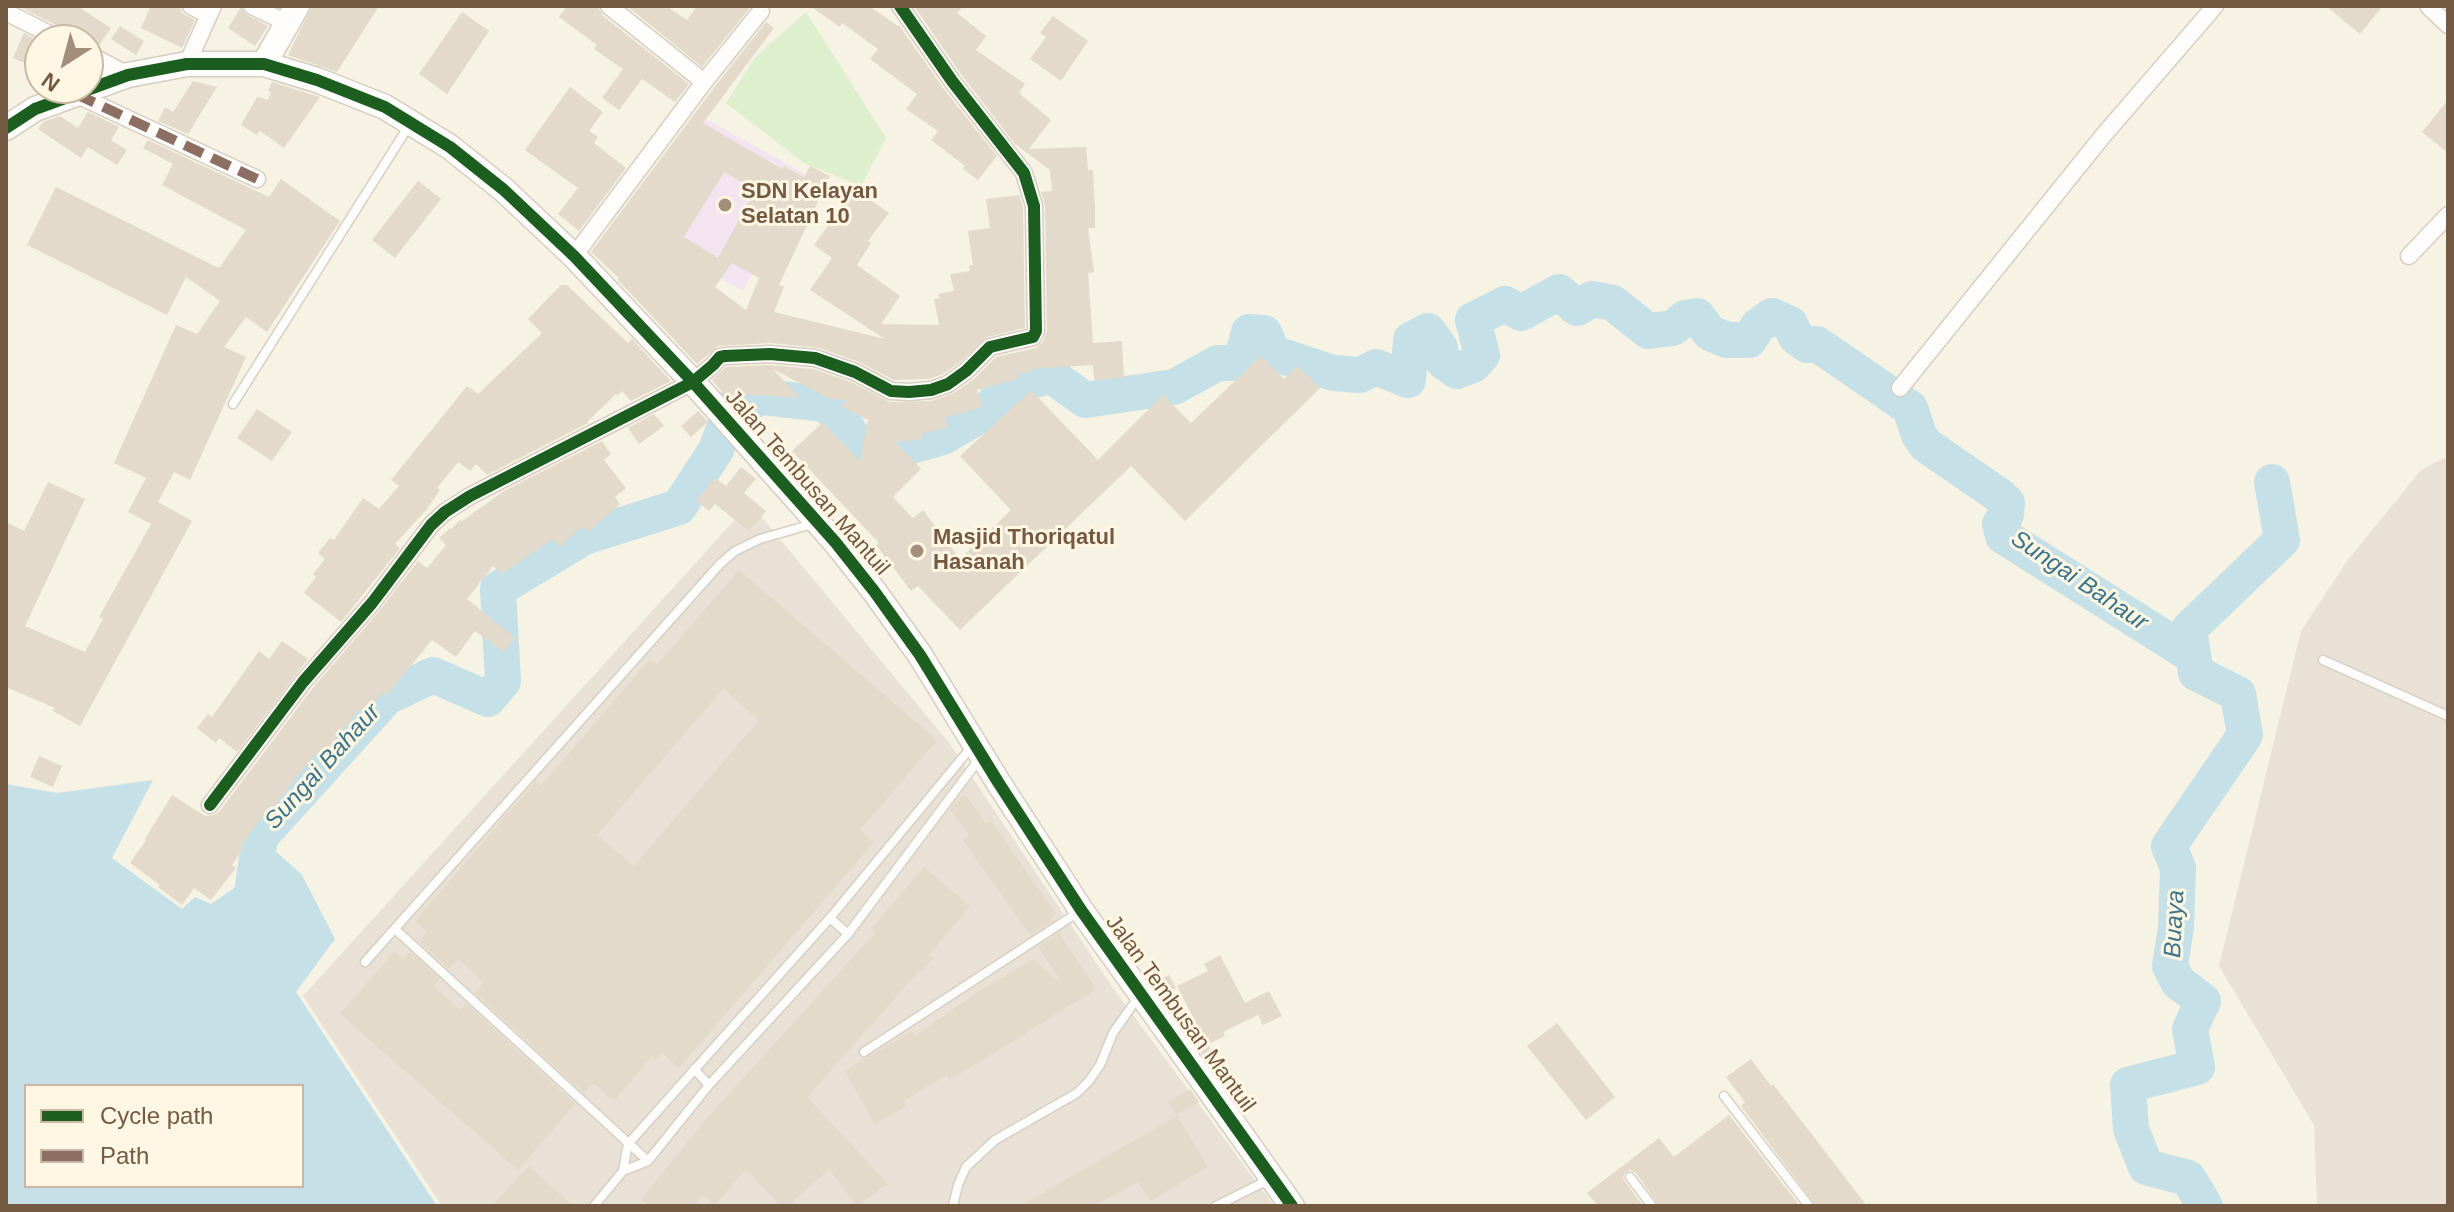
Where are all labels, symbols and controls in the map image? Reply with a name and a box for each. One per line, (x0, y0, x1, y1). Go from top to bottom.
north arrow (24, 24, 104, 104)
text: N (37, 67, 65, 97)
place label: SDN Kelayan Selatan 10 (741, 179, 878, 230)
marker: SDN Kelayan Selatan 10 (716, 196, 734, 214)
street label: Jalan Tembusan Mantuil (719, 385, 895, 581)
place label: Masjid Thoriqatul Hasanah (933, 525, 1115, 576)
water label: Sungai Bahaur (2005, 525, 2153, 637)
marker: Masjid Thoriqatul Hasanah (908, 542, 926, 560)
water label: Sungai Bahaur (259, 698, 387, 836)
water label: Buaya (2159, 889, 2191, 959)
street label: Jalan Tembusan Mantuil (1100, 910, 1260, 1118)
legend (24, 1084, 304, 1188)
text: Cycle path (100, 1102, 213, 1129)
text: Path (100, 1142, 149, 1169)

